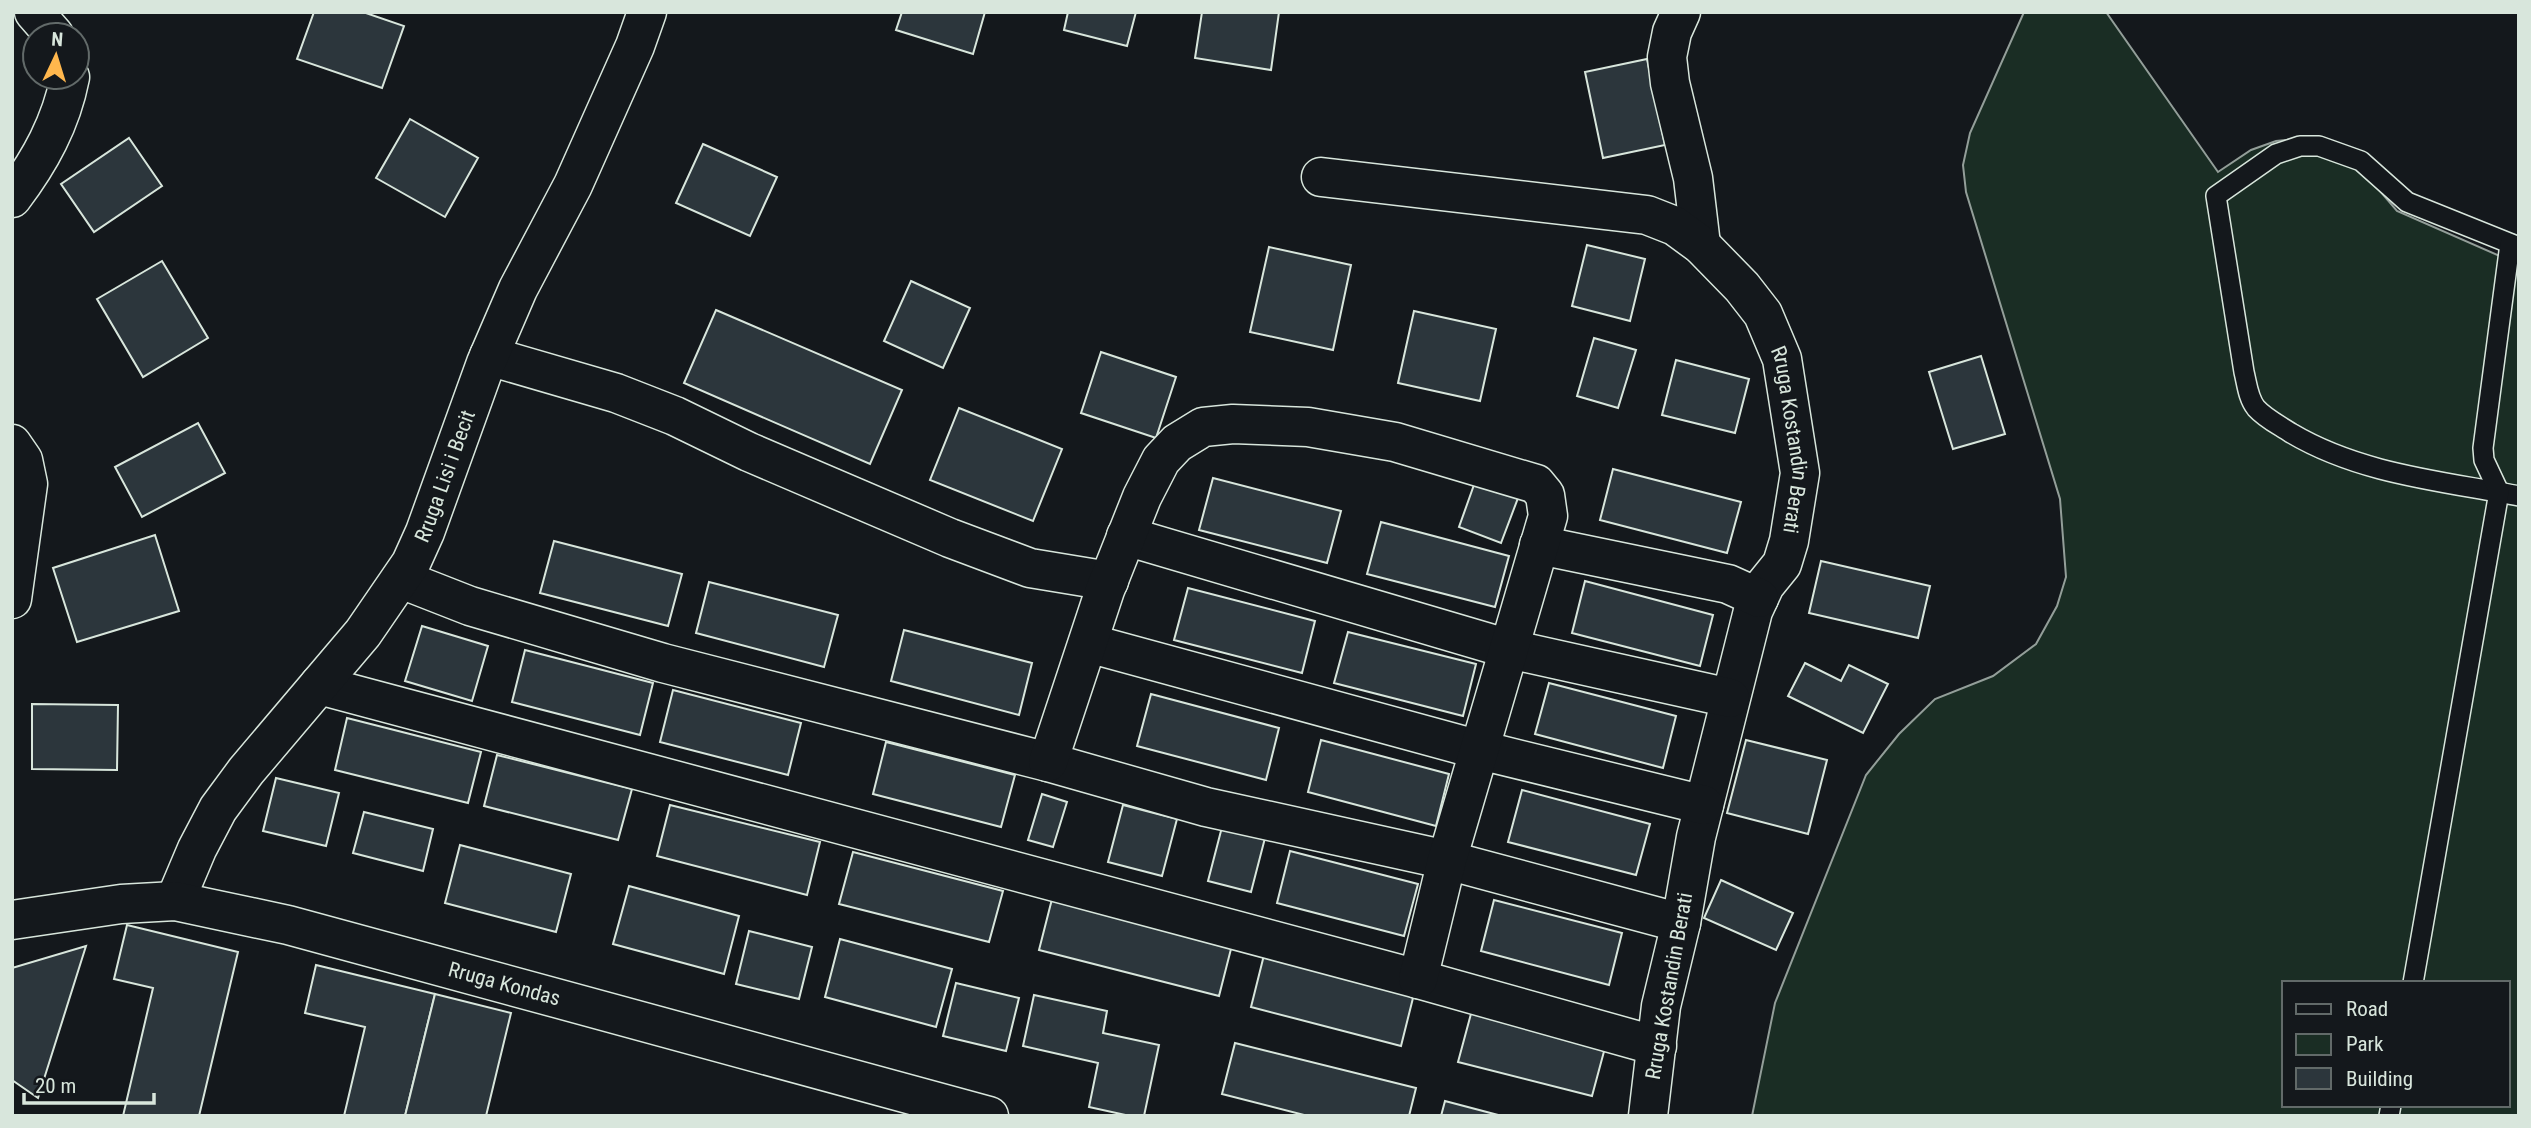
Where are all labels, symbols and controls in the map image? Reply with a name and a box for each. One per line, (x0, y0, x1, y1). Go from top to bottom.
north arrow (21, 21, 91, 91)
text: N (51, 28, 64, 51)
street label: Rruga Kostandin Berati (1766, 342, 1812, 535)
street label: Rruga Lisi i Becit (410, 407, 480, 546)
street label: Rruga Kostandin Berati (1641, 891, 1697, 1081)
street label: Rruga Kondas (446, 957, 563, 1011)
legend (2282, 981, 2510, 1107)
text: Road (2346, 997, 2388, 1021)
text: Park (2346, 1032, 2384, 1056)
scale bar (24, 1062, 154, 1106)
text: Building (2346, 1067, 2413, 1091)
text: 20 m (35, 1074, 76, 1098)

